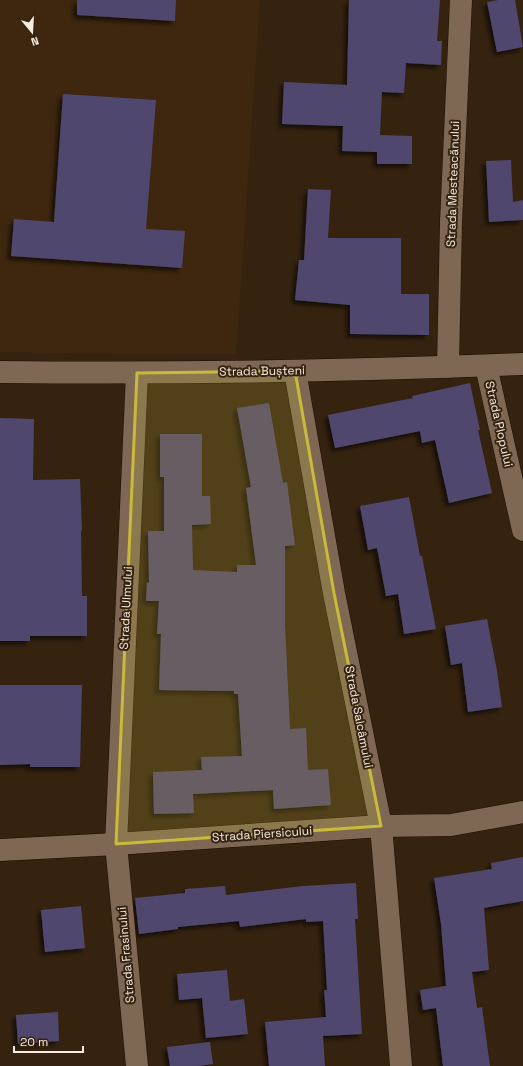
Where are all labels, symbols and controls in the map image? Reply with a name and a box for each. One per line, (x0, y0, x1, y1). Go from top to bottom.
north arrow (12, 12, 52, 52)
text: N (29, 34, 41, 49)
street label: Strada Mesteacănului (443, 121, 463, 247)
street label: Strada Bușteni (219, 362, 305, 380)
street label: Strada Plopului (481, 380, 517, 468)
street label: Strada Ulmului (116, 566, 136, 650)
street label: Strada Salcâmului (341, 665, 377, 769)
street label: Strada Piersicului (211, 823, 313, 845)
street label: Strada Frasinului (114, 906, 138, 1004)
scale bar (14, 1028, 83, 1054)
text: 20 m (20, 1034, 48, 1050)

